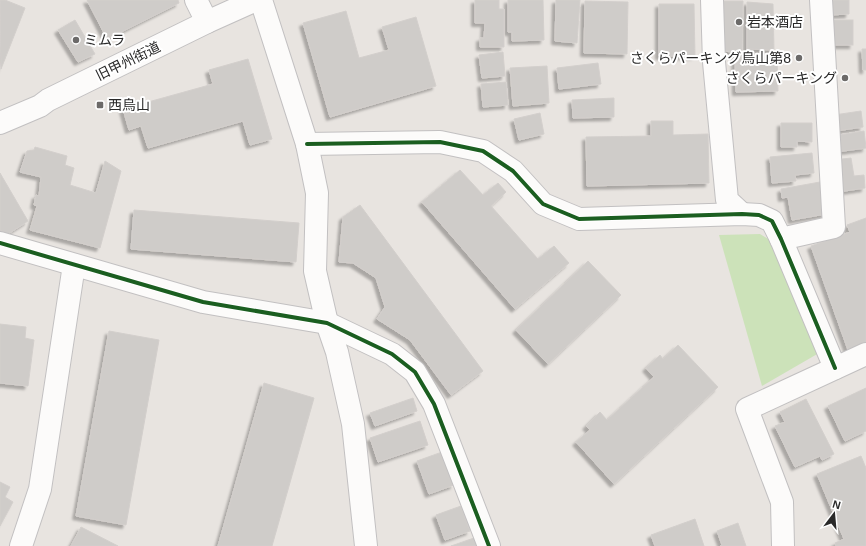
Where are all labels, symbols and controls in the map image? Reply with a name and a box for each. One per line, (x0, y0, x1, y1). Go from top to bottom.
place label: 岩本酒店 (747, 14, 803, 30)
marker: 岩本酒店 (734, 17, 744, 27)
place label: ミムラ (84, 32, 125, 48)
marker: ミムラ (71, 35, 81, 45)
street label: 旧甲州街道 (93, 38, 163, 84)
place label: さくらパーキング烏山第8 (630, 50, 791, 66)
marker: さくらパーキング烏山第8 (794, 53, 804, 63)
place label: さくらパーキング (725, 70, 837, 86)
marker: さくらパーキング (840, 73, 850, 83)
place label: 西烏山 (108, 97, 150, 113)
marker: 西烏山 (95, 100, 105, 110)
north arrow (814, 494, 854, 534)
text: N (831, 498, 842, 511)

